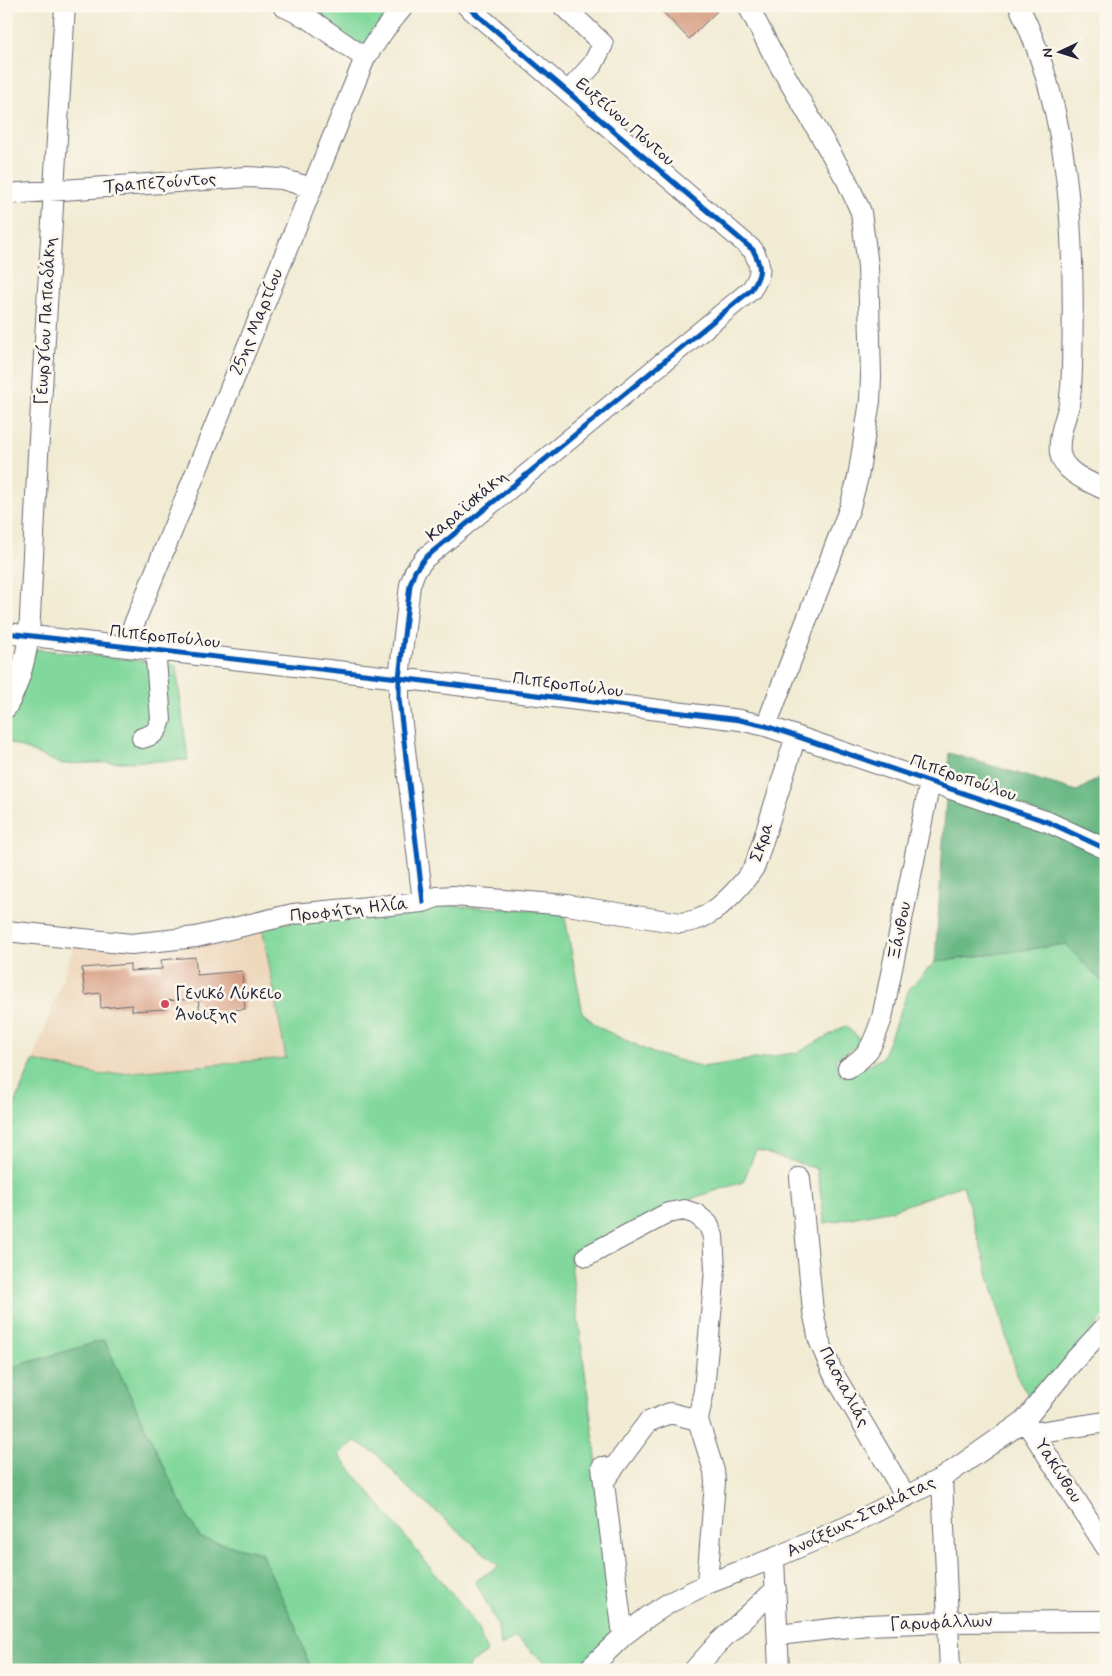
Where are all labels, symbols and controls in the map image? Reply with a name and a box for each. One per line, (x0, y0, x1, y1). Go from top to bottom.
north arrow (1034, 28, 1084, 78)
text: N (1039, 48, 1057, 58)
street label: Ευξείνου Πόντου (570, 72, 680, 172)
street label: Τραπεζούντος (103, 167, 217, 199)
street label: Γεωργίου Παπαδάκη (30, 236, 62, 406)
street label: 25ης Μαρτίου (225, 265, 289, 379)
street label: Καραϊσκάκη (421, 465, 513, 547)
street label: Πιπεροπούλου (109, 619, 221, 655)
street label: Πιπεροπούλου (511, 666, 625, 704)
street label: Πιπεροπούλου (907, 749, 1019, 807)
street label: Σκρα (744, 819, 780, 865)
street label: Προφήτη Ηλία (289, 892, 409, 928)
street label: Ξάνθου (883, 899, 917, 963)
place label: Γενικό Λύκειο Άνοιξης (175, 982, 282, 1027)
marker: Γενικό Λύκειο Άνοιξης (159, 998, 171, 1010)
street label: Πασχαλιάς (813, 1343, 875, 1432)
street label: Υακίνθου (1028, 1434, 1088, 1508)
street label: Ανοίξεως-Σταμάτας (783, 1470, 940, 1563)
street label: Γαρυφάλλων (889, 1609, 993, 1637)

